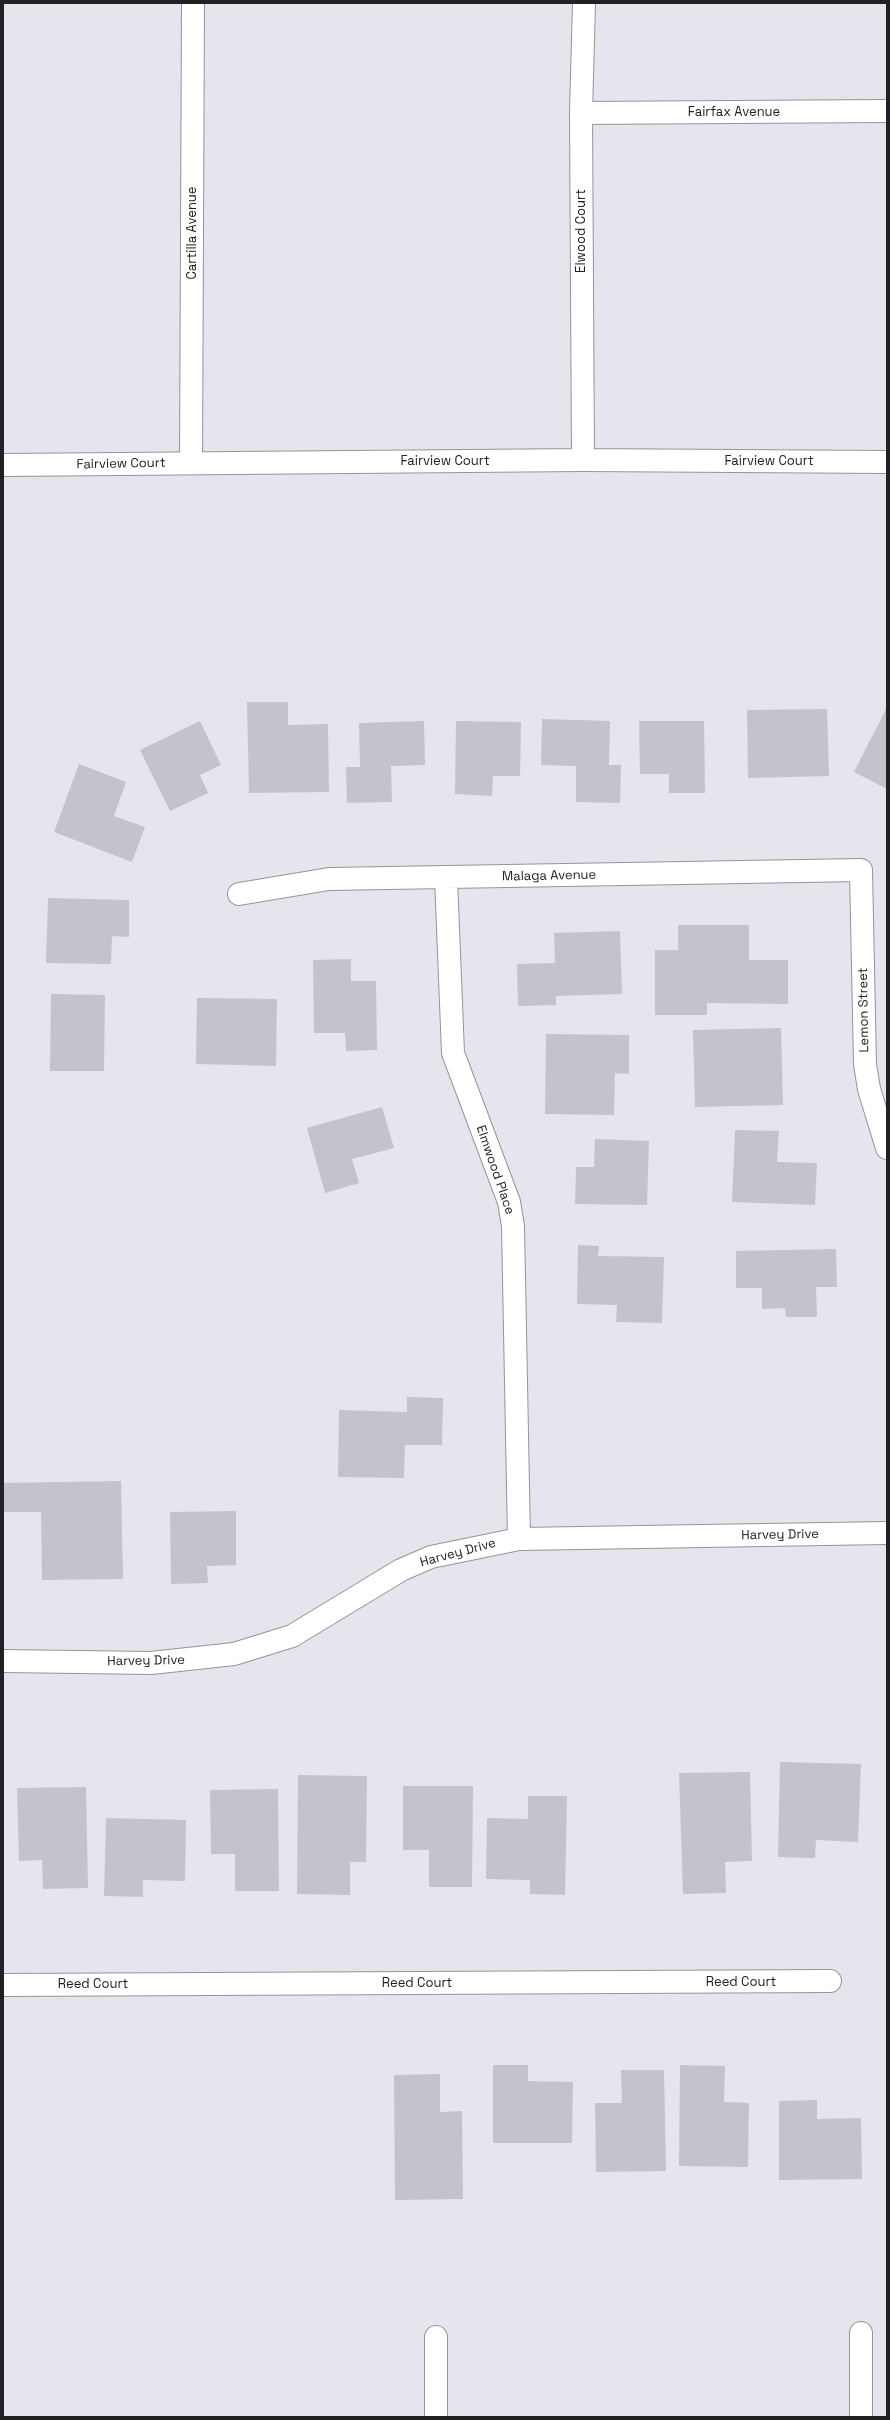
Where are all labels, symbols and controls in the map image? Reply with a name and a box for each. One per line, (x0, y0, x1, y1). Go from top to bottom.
street label: Fairfax Avenue (688, 104, 780, 120)
street label: Cartilla Avenue (184, 187, 200, 279)
street label: Elwood Court (573, 189, 589, 273)
street label: Fairview Court (400, 453, 490, 469)
street label: Fairview Court (724, 453, 814, 469)
street label: Fairview Court (76, 455, 166, 473)
street label: Malaga Avenue (502, 867, 596, 885)
street label: Lemon Street (855, 967, 873, 1053)
street label: Elmwood Place (472, 1123, 518, 1217)
street label: Harvey Drive (741, 1527, 819, 1543)
street label: Harvey Drive (418, 1535, 498, 1571)
street label: Harvey Drive (107, 1653, 185, 1669)
street label: Reed Court (706, 1974, 776, 1990)
street label: Reed Court (382, 1975, 452, 1991)
street label: Reed Court (58, 1976, 128, 1992)

